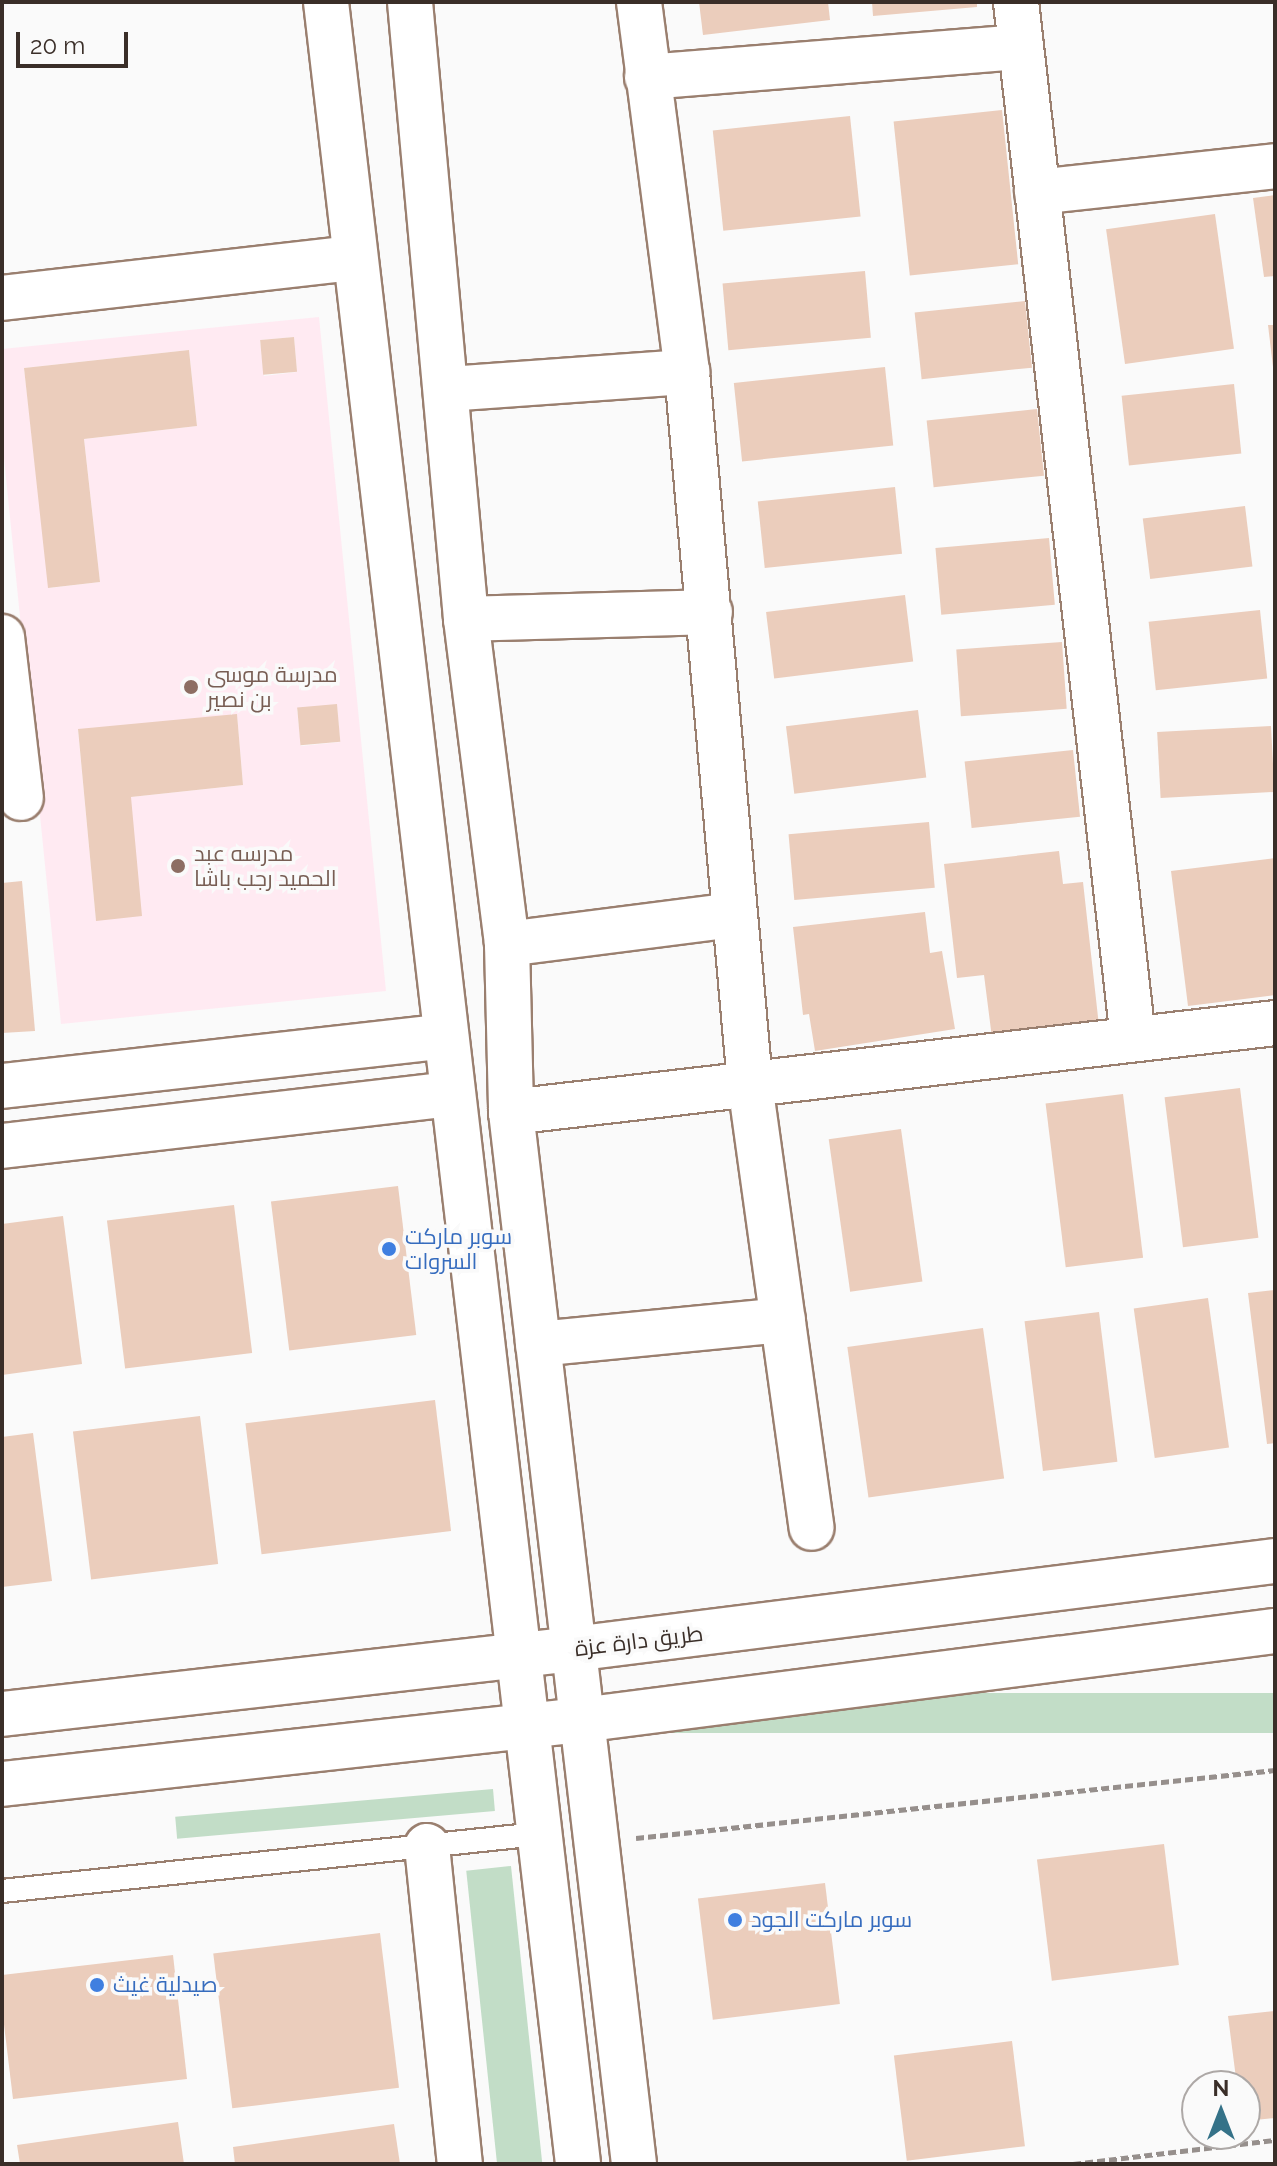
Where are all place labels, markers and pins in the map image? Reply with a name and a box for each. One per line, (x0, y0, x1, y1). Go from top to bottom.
place label: مدرسة موسى بن نصير (207, 661, 338, 712)
marker: مدرسة موسى بن نصير (182, 678, 200, 696)
place label: مدرسه عبد الحميد رجب باشا (194, 840, 337, 892)
marker: مدرسه عبد الحميد رجب باشا (169, 857, 187, 875)
place label: سوبر ماركت السروات (405, 1223, 512, 1274)
marker: سوبر ماركت السروات (380, 1240, 398, 1258)
place label: سوبر ماركت الجود (751, 1907, 912, 1933)
marker: سوبر ماركت الجود (726, 1911, 744, 1929)
place label: صيدلية غيث (113, 1972, 218, 1998)
marker: صيدلية غيث (88, 1976, 106, 1994)

